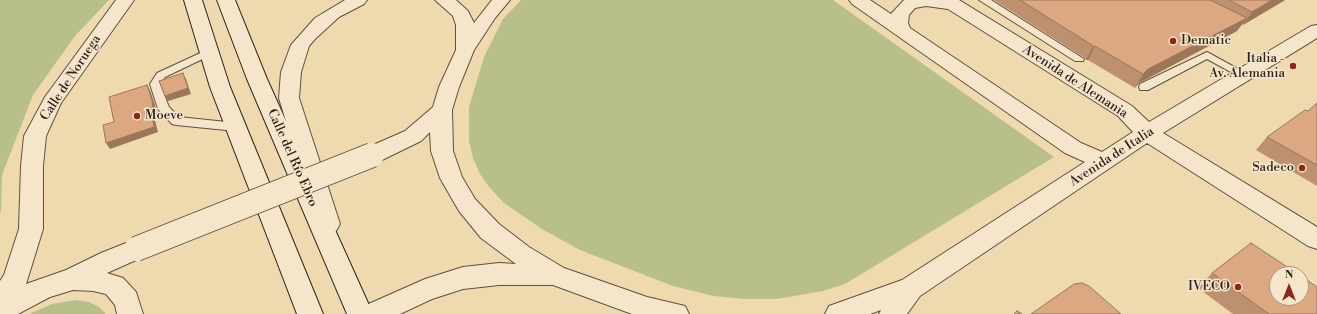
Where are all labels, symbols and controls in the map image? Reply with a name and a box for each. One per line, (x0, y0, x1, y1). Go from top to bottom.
street label: Calle de Noruega (37, 32, 105, 124)
place label: Dematic (1181, 33, 1231, 49)
marker: Dematic (1168, 36, 1178, 46)
street label: Avenida de Alemania (1019, 42, 1131, 122)
place label: Italia - Av. Alemania (1209, 51, 1285, 82)
marker: Italia - Av. Alemania (1288, 61, 1298, 71)
street label: Calle del Río Ebro (263, 107, 321, 209)
place label: Moeve (145, 108, 183, 124)
marker: Moeve (132, 111, 142, 121)
street label: Avenida de Italia (1067, 124, 1157, 190)
place label: Sadeco (1252, 160, 1294, 176)
marker: Sadeco (1297, 163, 1307, 173)
north arrow (1269, 266, 1309, 306)
text: N (1285, 268, 1293, 282)
place label: IVECO (1188, 279, 1230, 295)
marker: IVECO (1233, 282, 1243, 292)

